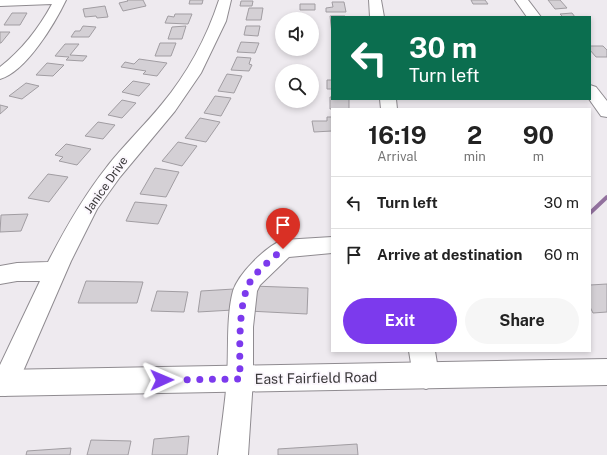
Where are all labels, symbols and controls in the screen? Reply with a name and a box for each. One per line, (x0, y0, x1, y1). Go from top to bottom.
map controls (275, 12, 319, 108)
button: sound (275, 12, 319, 56)
text: 30 m (409, 31, 477, 64)
icon: left (343, 32, 395, 84)
button: search (275, 64, 319, 108)
text: Turn left (409, 65, 479, 86)
text: 16:19 (368, 121, 427, 149)
text: 2 (467, 121, 482, 149)
text: 90 (523, 121, 554, 149)
text: Arrival (377, 149, 417, 164)
text: min (464, 149, 486, 164)
text: m (533, 149, 544, 164)
street label: Janice Drive (81, 154, 131, 216)
icon: left (343, 192, 365, 214)
text: Turn left (377, 194, 438, 211)
text: 30 m (544, 194, 579, 211)
pin (266, 208, 300, 249)
icon: arrive (272, 214, 294, 236)
icon: arrive (343, 244, 365, 266)
text: Arrive at destination (377, 246, 522, 263)
text: 60 m (544, 246, 579, 263)
button: Exit (343, 298, 457, 344)
button: Share (465, 298, 579, 344)
position arrow (141, 359, 183, 401)
street label: East Fairfield Road (255, 369, 377, 387)

